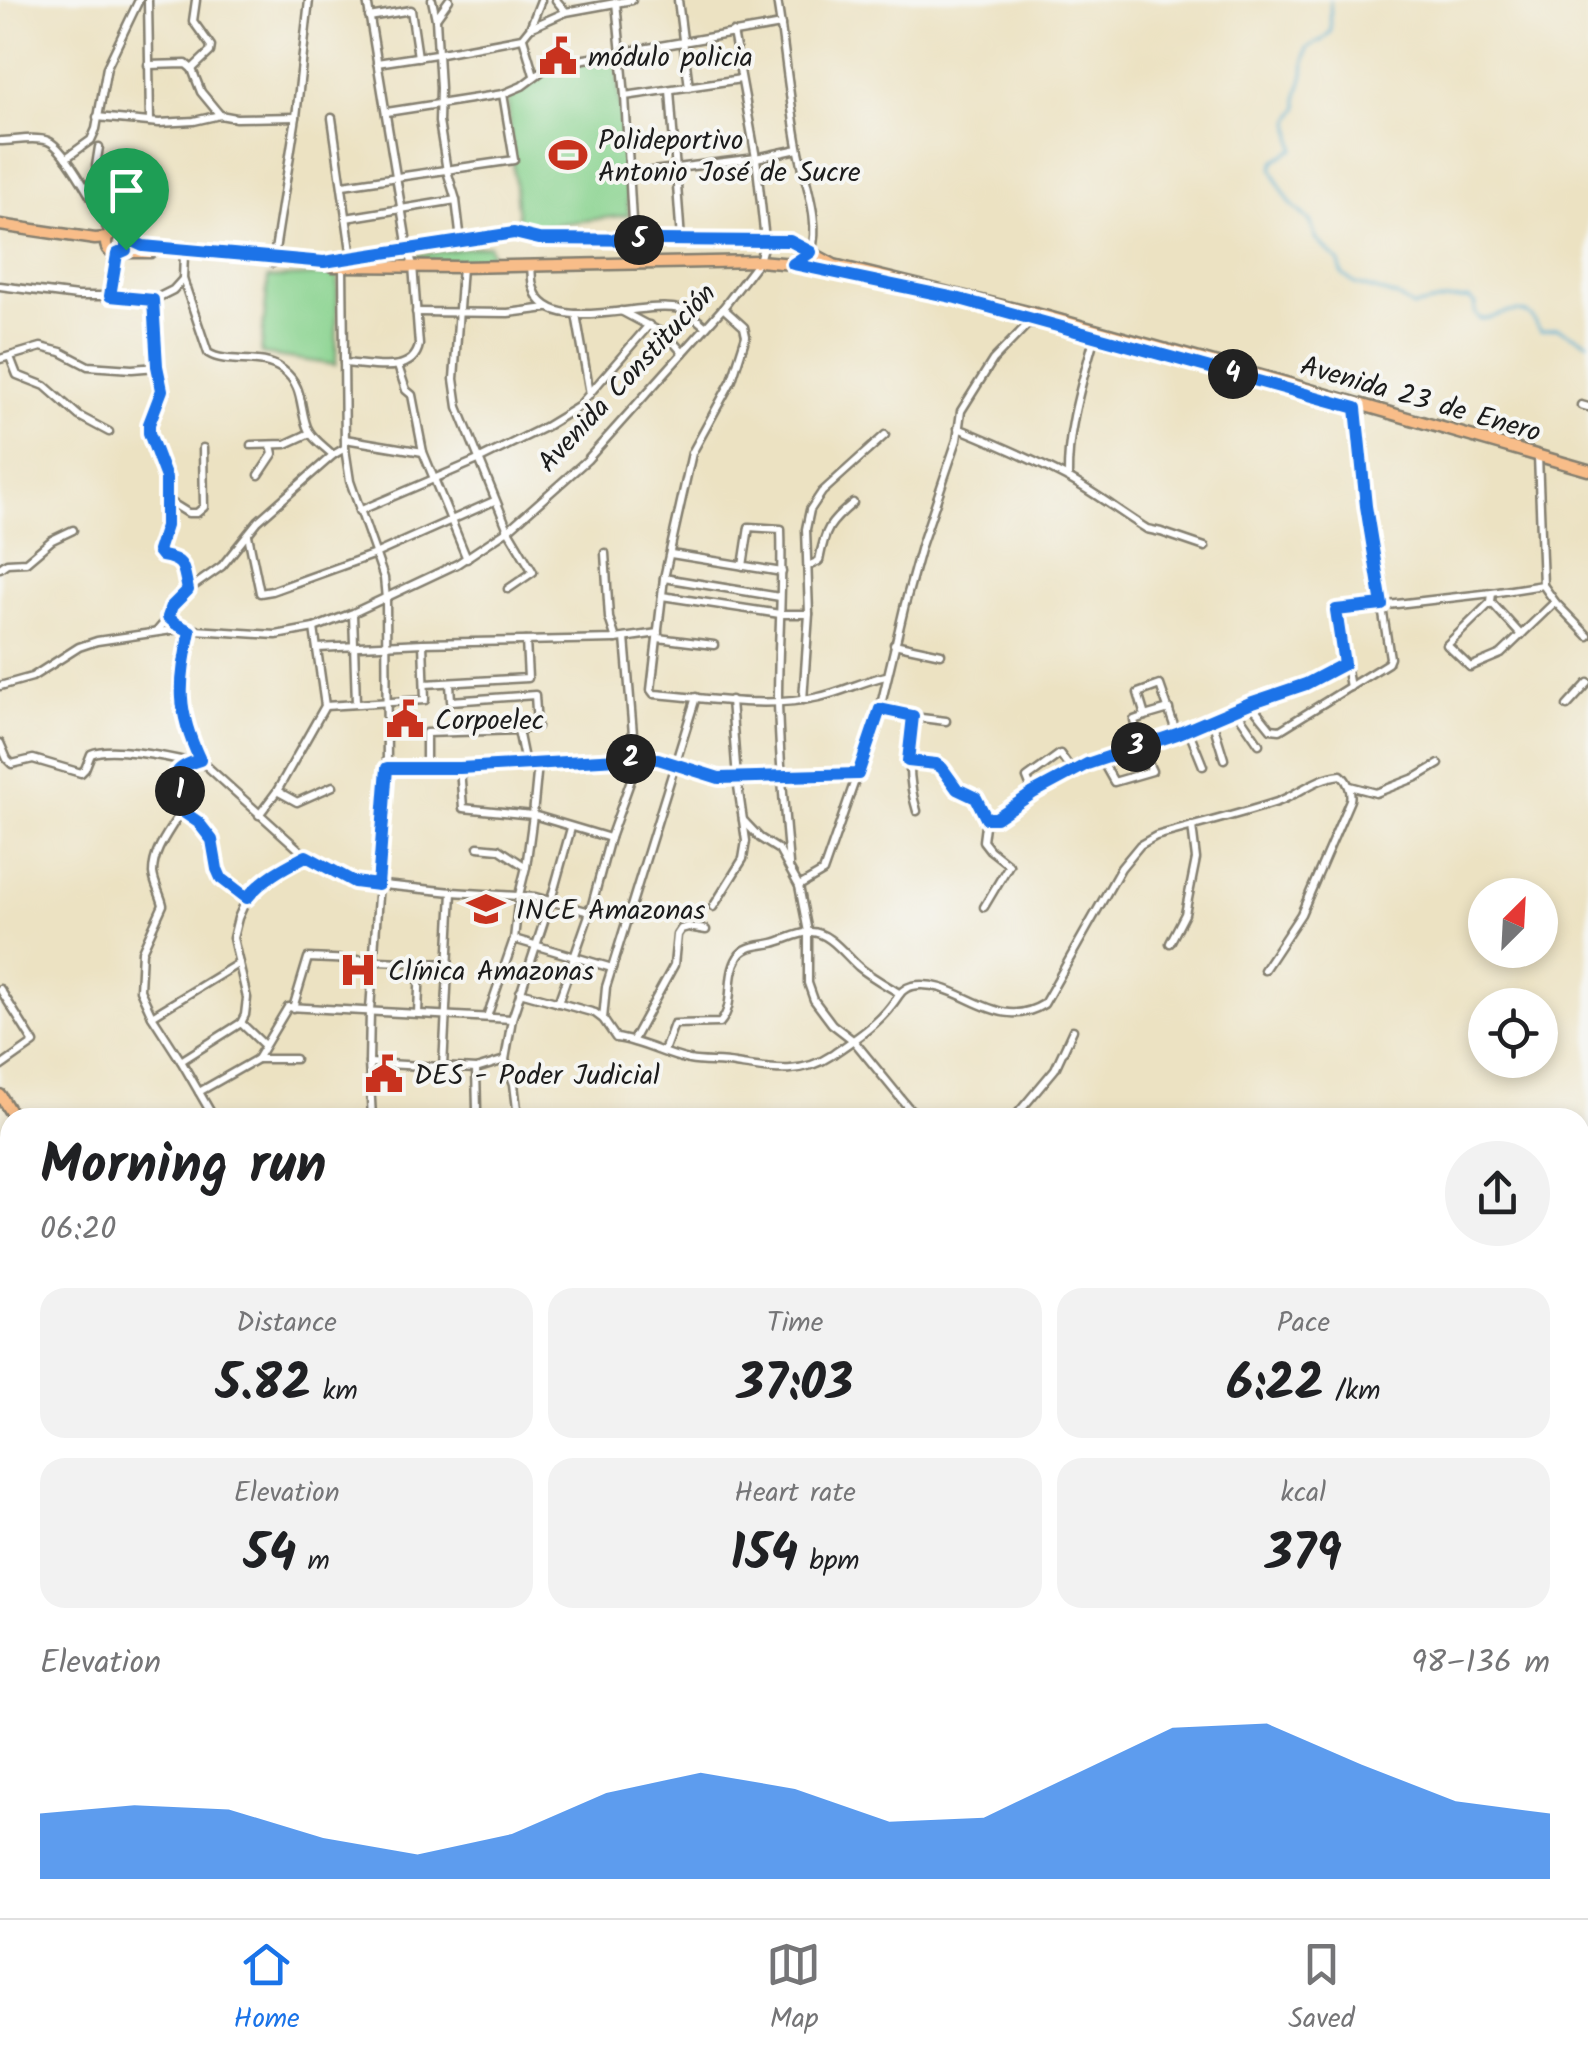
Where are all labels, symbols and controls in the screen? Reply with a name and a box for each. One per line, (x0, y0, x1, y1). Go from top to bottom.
public building icon: módulo policia (537, 35, 579, 77)
place label: módulo policia (588, 36, 753, 81)
place label: Polideportivo Antonio José de Sucre (598, 119, 861, 196)
sports icon: Polideportivo Antonio José de Sucre (547, 134, 589, 176)
pin (84, 148, 169, 251)
icon: arrive (99, 163, 154, 218)
pin: 5 (614, 215, 664, 265)
text: 5 (632, 217, 646, 262)
street label: Avenida Constitución (527, 273, 728, 484)
street label: Avenida 23 de Enero (1295, 345, 1546, 456)
pin: 4 (1208, 349, 1258, 399)
text: 4 (1225, 351, 1241, 396)
public building icon: Corpoelec (384, 698, 426, 740)
place label: Corpoelec (435, 699, 544, 744)
pin: 3 (1111, 722, 1161, 772)
text: 3 (1128, 724, 1144, 769)
pin: 2 (606, 734, 656, 784)
text: 2 (623, 736, 639, 781)
pin: 1 (155, 766, 205, 816)
text: 1 (176, 768, 184, 813)
north arrow (1468, 878, 1558, 968)
map controls (1468, 878, 1558, 1078)
school or university icon: INCE Amazonas (465, 888, 507, 930)
place label: INCE Amazonas (516, 889, 706, 934)
hospital icon: Clínica Amazonas (337, 949, 379, 991)
place label: Clínica Amazonas (388, 950, 594, 995)
button: locate (1468, 988, 1558, 1078)
public building icon: DES - Poder Judicial (363, 1053, 405, 1095)
place label: DES - Poder Judicial (414, 1054, 660, 1099)
text: Morning run (40, 1124, 327, 1211)
button: share (1445, 1141, 1550, 1246)
text: 06:20 (40, 1205, 116, 1256)
text: Distance (236, 1301, 337, 1346)
text: Time (767, 1301, 823, 1346)
text: Pace (1277, 1301, 1330, 1346)
text: 5.82 (215, 1346, 311, 1426)
text: 37:03 (737, 1346, 853, 1426)
text: 6:22 (1226, 1346, 1324, 1426)
text: km (311, 1369, 358, 1414)
text: /km (1324, 1369, 1380, 1414)
text: Elevation (234, 1471, 340, 1516)
text: Heart rate (734, 1471, 856, 1516)
text: kcal (1281, 1471, 1326, 1516)
text: 54 (244, 1516, 296, 1596)
text: 154 (730, 1516, 798, 1596)
text: 379 (1265, 1516, 1341, 1596)
text: m (296, 1539, 330, 1584)
text: bpm (798, 1539, 860, 1584)
text: Elevation (40, 1638, 161, 1689)
text: 98–136 m (1411, 1638, 1550, 1689)
tab: Home (233, 1937, 300, 2042)
tab: Map (766, 1937, 821, 2042)
tab: Saved (1288, 1937, 1355, 2042)

